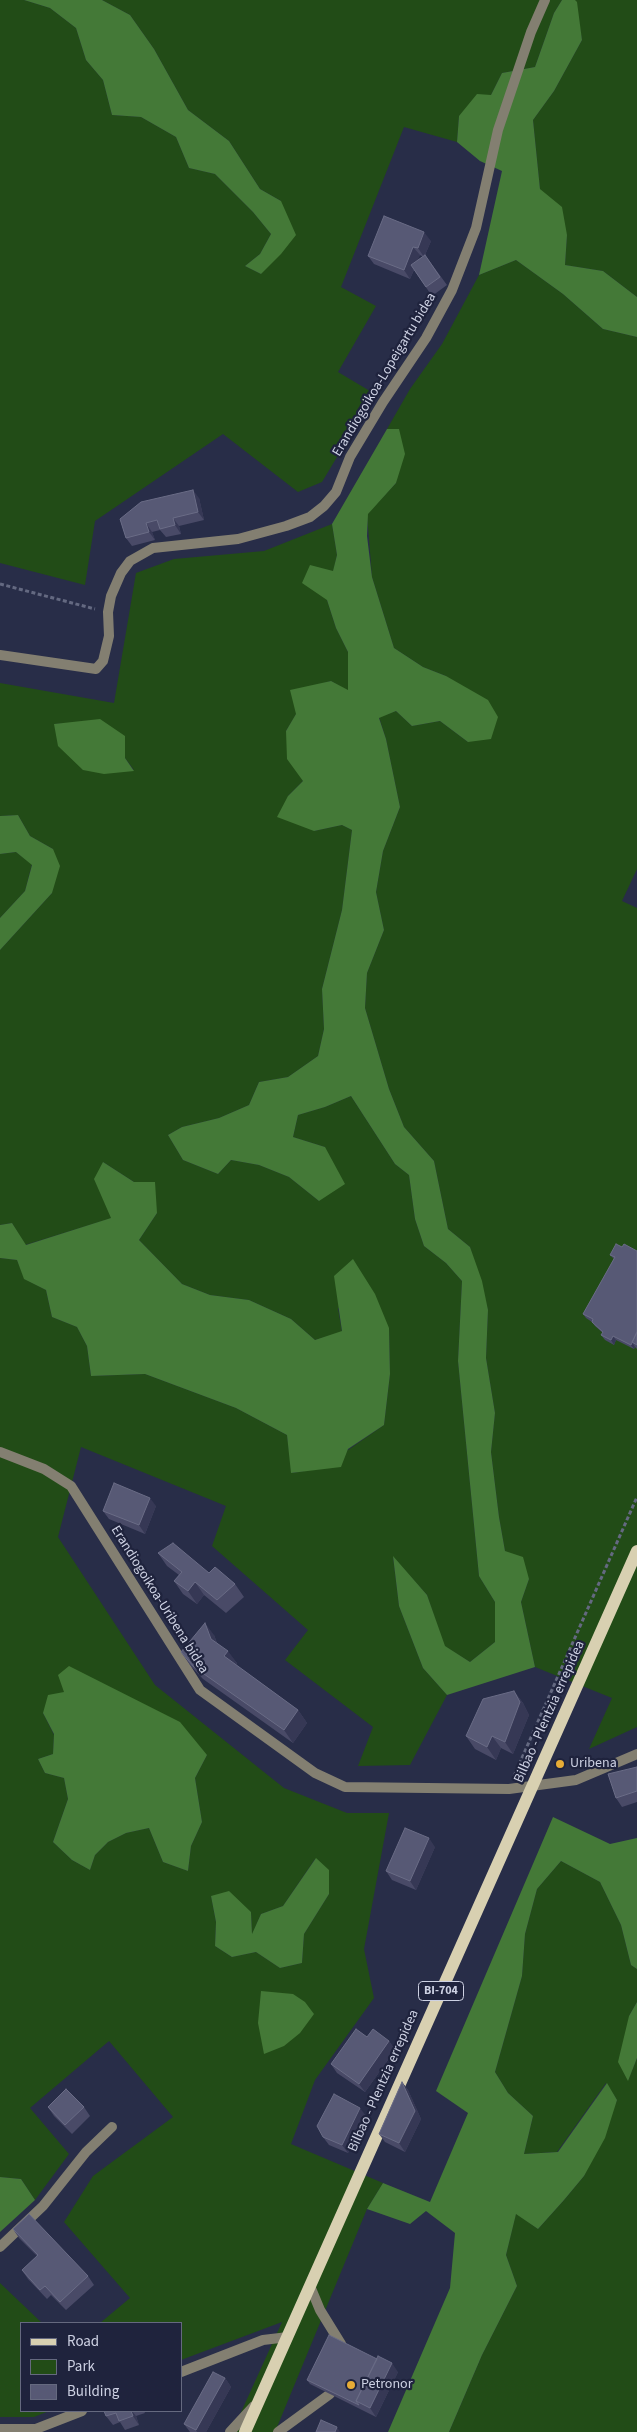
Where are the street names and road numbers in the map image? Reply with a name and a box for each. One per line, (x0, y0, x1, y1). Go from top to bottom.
street label: Erandiogoikoa-Lopeigartu bidea (329, 290, 441, 460)
street label: Erandiogoikoa-Uribena bidea (107, 1523, 211, 1677)
street label: Bilbao - Plentzia errepidea (511, 1638, 589, 1786)
road number: BI-704 (418, 1982, 464, 2000)
street label: Bilbao - Plentzia errepidea (345, 2007, 423, 2155)

